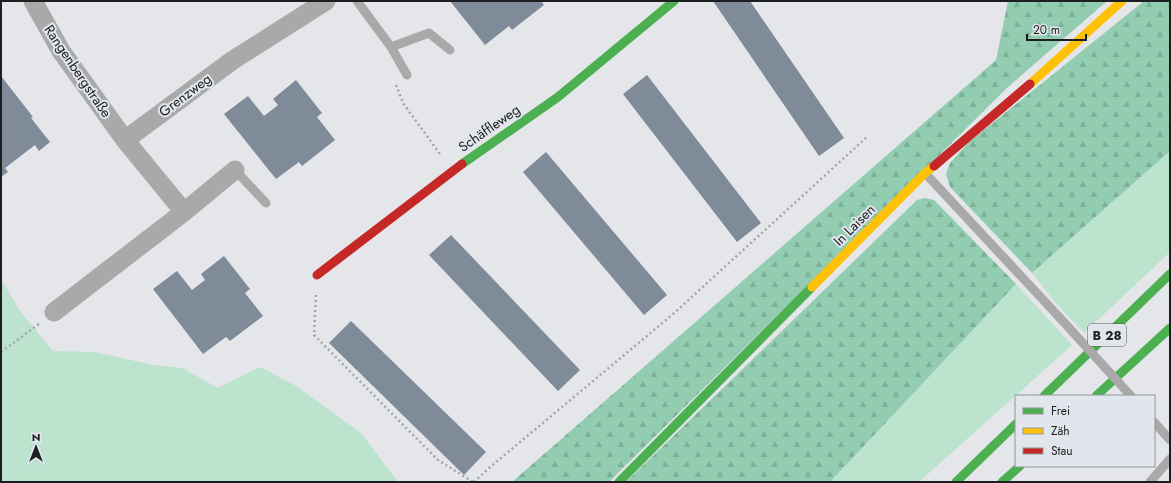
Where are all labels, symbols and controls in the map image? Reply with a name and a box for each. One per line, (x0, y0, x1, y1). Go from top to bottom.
scale bar (1027, 16, 1086, 42)
street label: Rangenbergstraße (40, 21, 116, 121)
text: 20 m (1033, 21, 1060, 39)
street label: Grenzweg (155, 69, 215, 121)
street label: Schäffleweg (454, 99, 524, 157)
street label: In Laisen (829, 200, 879, 250)
road number: B 28 (1088, 324, 1126, 346)
legend (1015, 395, 1155, 467)
text: Frei (1051, 402, 1070, 420)
text: Zäh (1051, 422, 1070, 440)
north arrow (16, 427, 56, 467)
text: N (32, 429, 40, 445)
text: Stau (1051, 442, 1073, 460)

